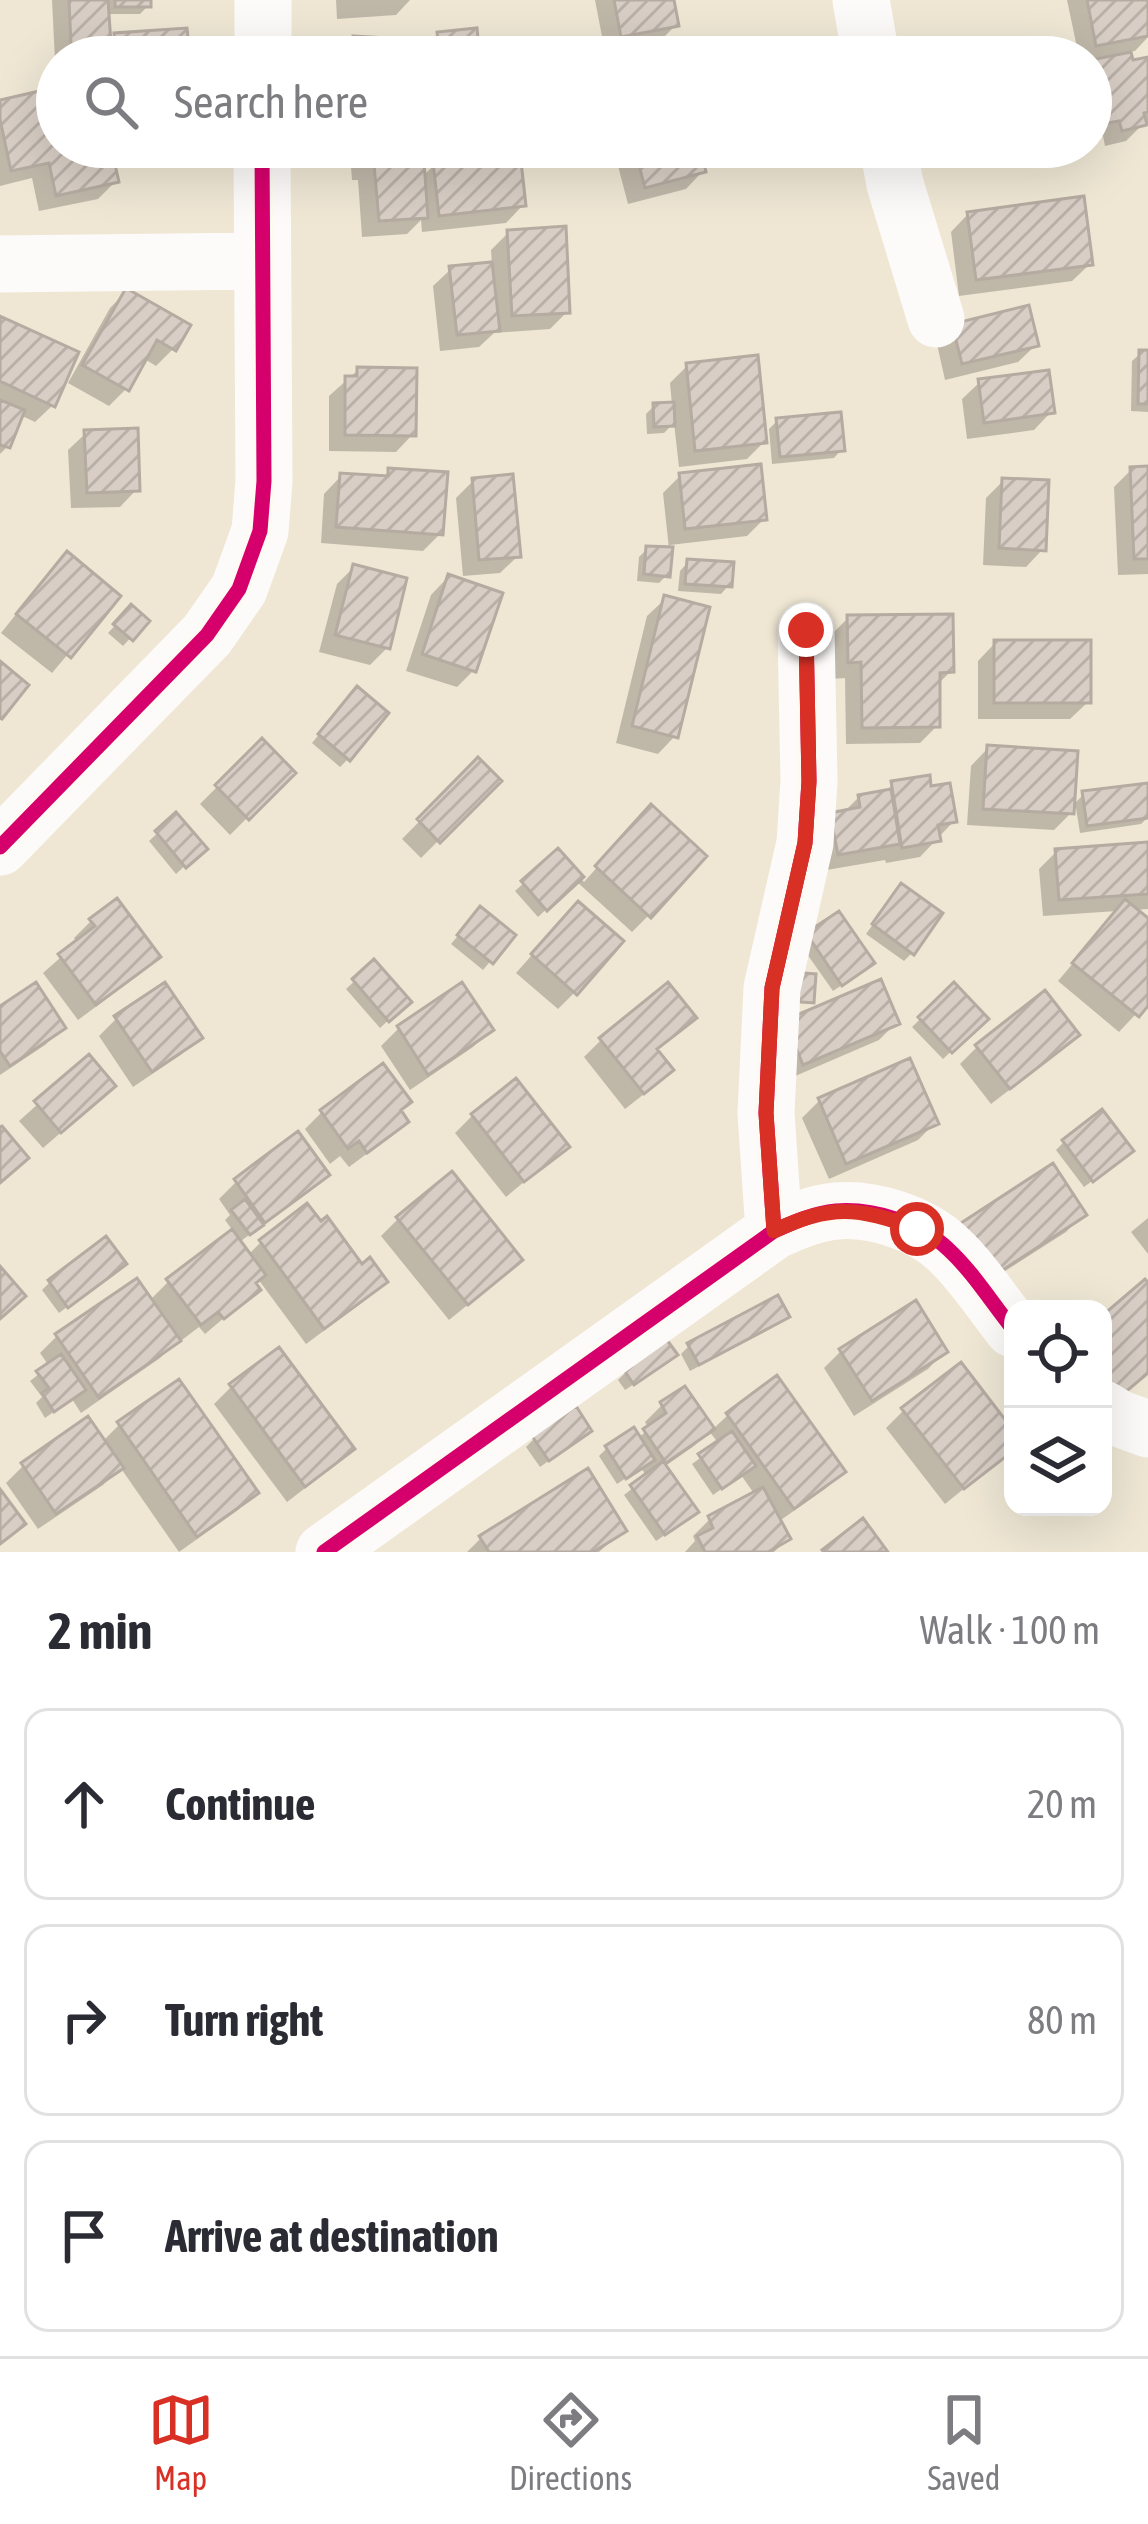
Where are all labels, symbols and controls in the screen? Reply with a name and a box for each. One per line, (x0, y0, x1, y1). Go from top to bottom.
search box (36, 36, 1112, 168)
icon: search (78, 69, 144, 135)
text: Search here (174, 76, 368, 128)
route end (779, 603, 833, 657)
route start (890, 1202, 944, 1256)
map controls (1004, 1300, 1112, 1516)
button: locate (1004, 1300, 1112, 1408)
button: layers (1004, 1408, 1112, 1516)
text: 2 min (48, 1601, 152, 1660)
text: Walk · 100 m (920, 1608, 1100, 1652)
icon: ahead (51, 1771, 117, 1837)
text: Continue (165, 1778, 316, 1830)
text: 20 m (1027, 1782, 1097, 1826)
icon: right (51, 1987, 117, 2053)
text: Turn right (165, 1994, 323, 2046)
text: 80 m (1027, 1998, 1097, 2042)
icon: arrive (51, 2203, 117, 2269)
text: Arrive at destination (165, 2210, 499, 2262)
tab: Map (148, 2387, 214, 2497)
tab: Directions (509, 2387, 632, 2497)
tab: Saved (927, 2387, 1000, 2497)

